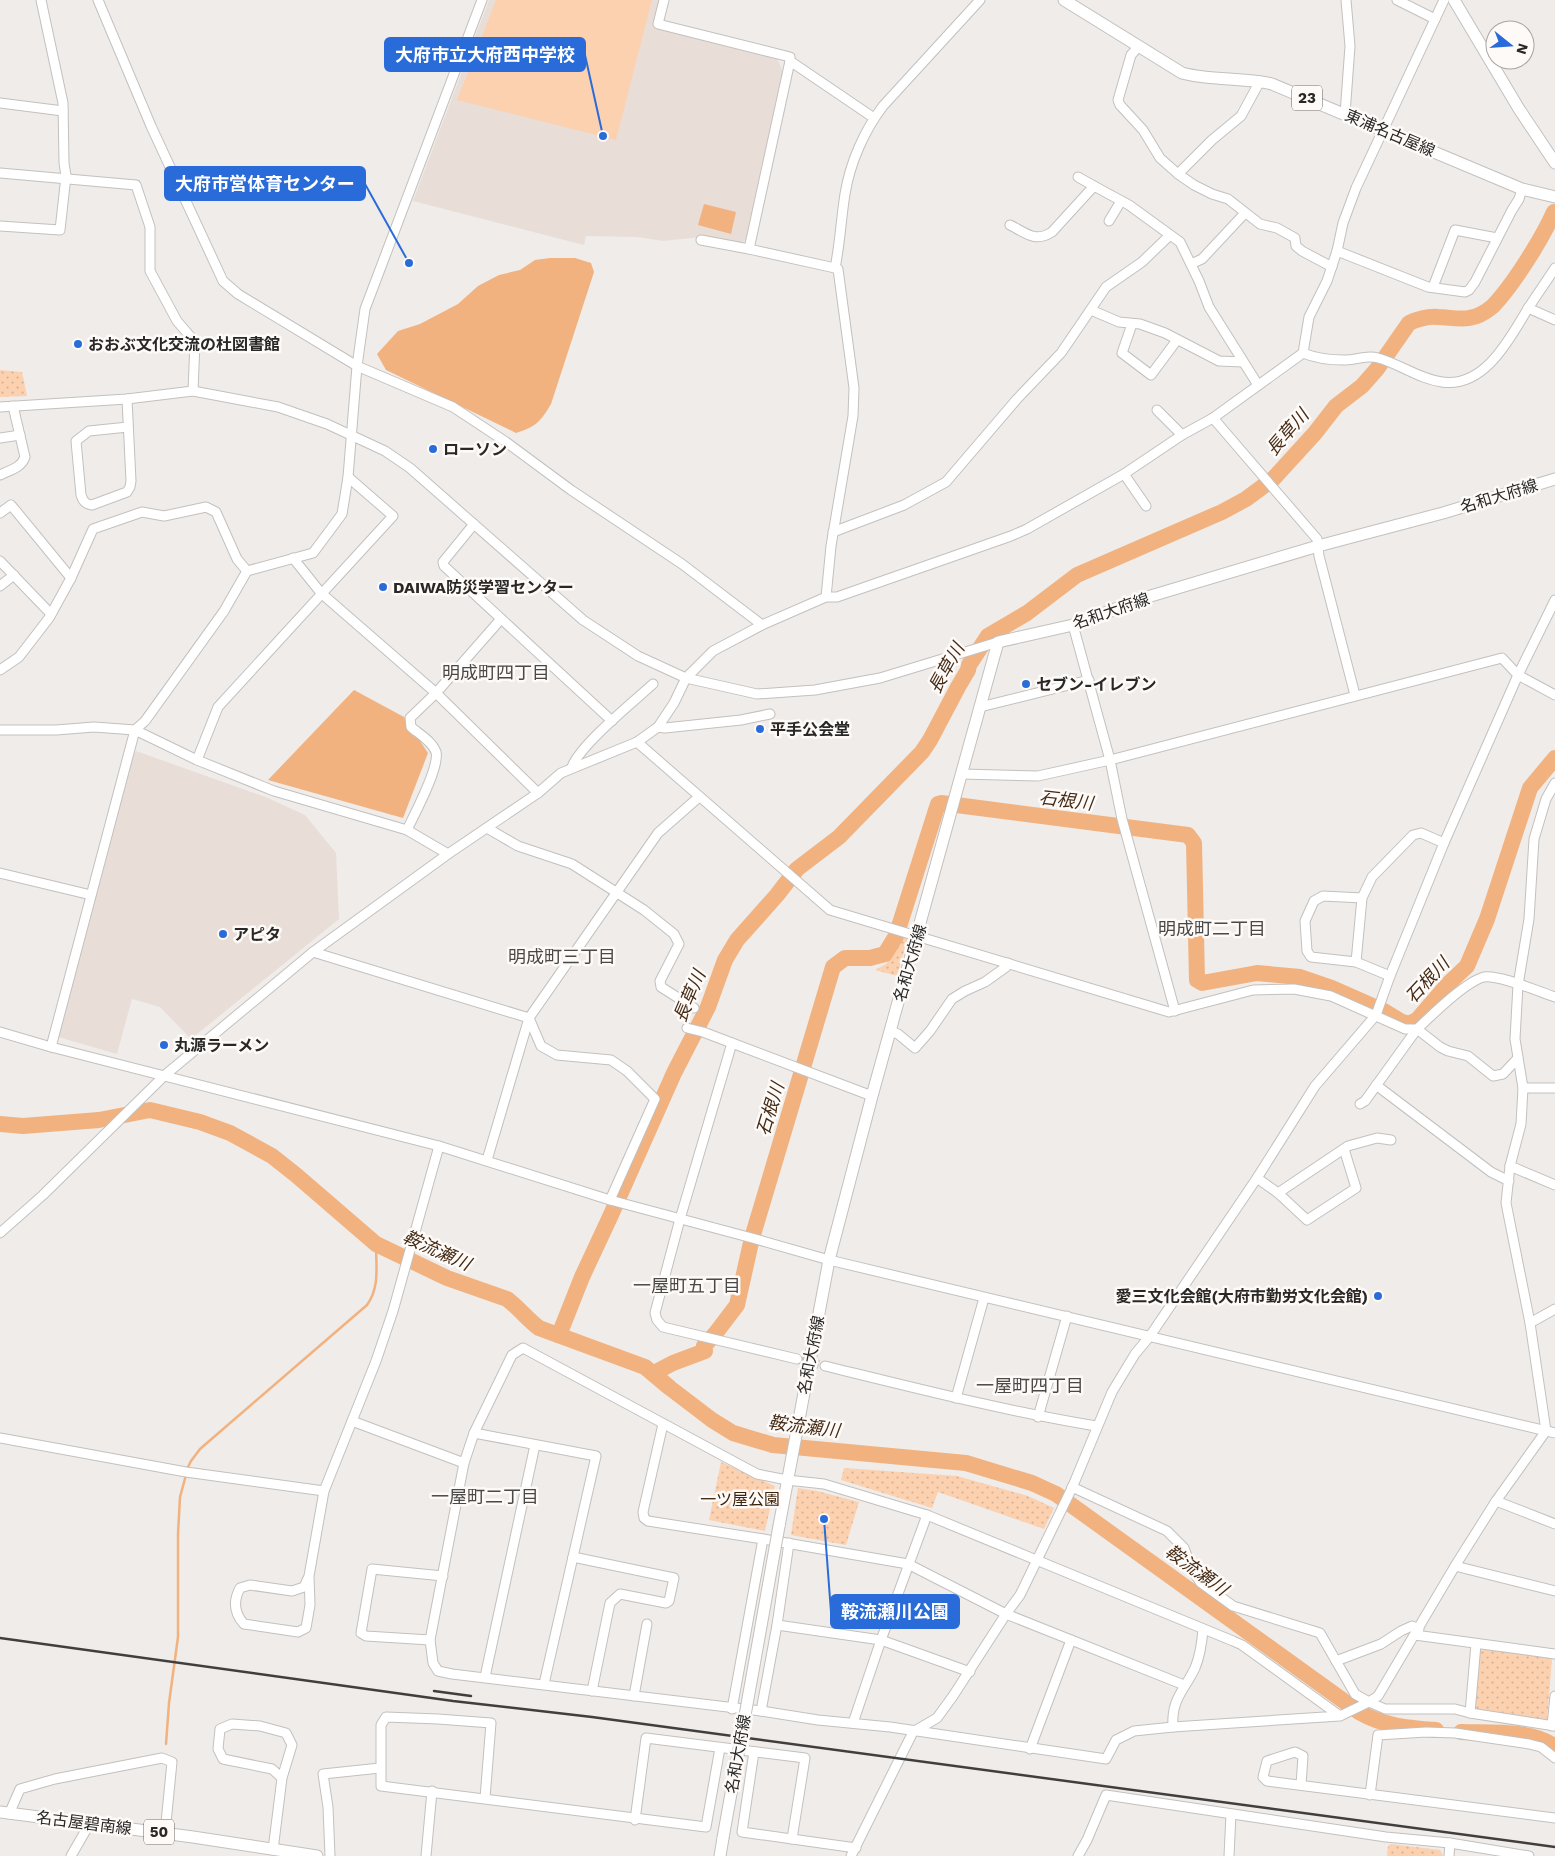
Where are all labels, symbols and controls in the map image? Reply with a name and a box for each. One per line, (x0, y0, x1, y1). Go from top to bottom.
north arrow (1485, 20, 1535, 70)
callout: 大府市立大府西中学校 (385, 38, 585, 71)
text: N (1513, 42, 1532, 56)
text: 大府市立大府西中学校 (395, 44, 575, 65)
road number: 23 (1292, 86, 1322, 110)
street label: 東浦名古屋線 (1342, 105, 1438, 161)
callout: 大府市営体育センター (165, 167, 365, 200)
text: 大府市営体育センター (175, 173, 355, 194)
place label: おおぶ文化交流の杜図書館 (88, 335, 280, 354)
marker: おおぶ文化交流の杜図書館 (72, 338, 84, 350)
water label: 長草川 (1261, 403, 1314, 459)
place label: ローソン (443, 440, 507, 459)
marker: ローソン (427, 443, 439, 455)
street label: 名和大府線 (1458, 475, 1540, 517)
place label: DAIWA防災学習センター (393, 578, 574, 597)
marker: DAIWA防災学習センター (377, 581, 389, 593)
street label: 名和大府線 (1070, 589, 1152, 633)
water label: 長草川 (924, 638, 969, 697)
district label: 明成町四丁目 (442, 662, 550, 683)
place label: セブン-イレブン (1036, 675, 1156, 694)
marker: セブン-イレブン (1020, 678, 1032, 690)
place label: 平手公会堂 (770, 720, 850, 739)
marker: 平手公会堂 (754, 723, 766, 735)
water label: 石根川 (1038, 786, 1096, 814)
district label: 明成町二丁目 (1158, 918, 1266, 939)
street label: 名和大府線 (890, 922, 930, 1004)
place label: アピタ (233, 925, 281, 944)
marker: アピタ (217, 928, 229, 940)
district label: 明成町三丁目 (508, 946, 616, 967)
water label: 石根川 (1401, 952, 1454, 1007)
water label: 長草川 (669, 965, 710, 1025)
place label: 丸源ラーメン (174, 1036, 269, 1055)
marker: 丸源ラーメン (158, 1039, 170, 1051)
water label: 石根川 (752, 1078, 789, 1138)
water label: 鞍流瀬川 (400, 1226, 476, 1275)
district label: 一屋町五丁目 (633, 1275, 741, 1296)
place label: 愛三文化会館(大府市勤労文化会館) (1115, 1287, 1368, 1306)
marker: 愛三文化会館(大府市勤労文化会館) (1372, 1290, 1384, 1302)
street label: 名和大府線 (794, 1314, 828, 1396)
district label: 一屋町四丁目 (976, 1375, 1084, 1396)
water label: 鞍流瀬川 (767, 1411, 843, 1441)
district label: 一屋町二丁目 (431, 1486, 539, 1507)
park label: 一ツ屋公園 (700, 1490, 780, 1509)
water label: 鞍流瀬川 (1162, 1540, 1234, 1601)
callout: 鞍流瀬川公園 (831, 1595, 959, 1628)
text: 鞍流瀬川公園 (841, 1601, 949, 1622)
street label: 名和大府線 (722, 1713, 754, 1795)
street label: 名古屋碧南線 (35, 1808, 133, 1838)
road number: 50 (144, 1820, 174, 1844)

